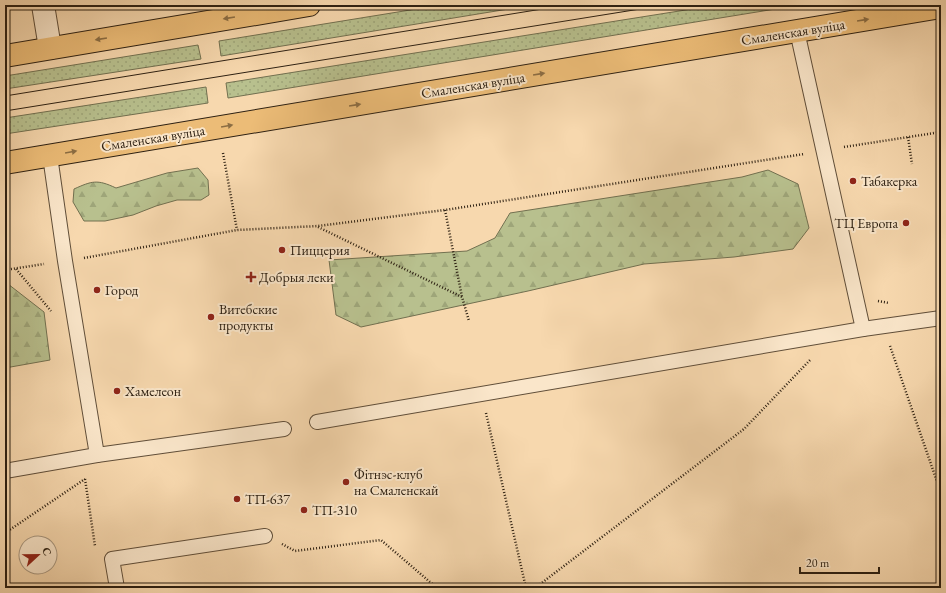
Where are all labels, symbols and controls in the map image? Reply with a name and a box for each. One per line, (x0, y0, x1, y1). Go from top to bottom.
one-way arrow (223, 15, 235, 21)
street label: Смаленская вуліца (740, 15, 847, 49)
one-way arrow (857, 17, 869, 23)
one-way arrow (95, 36, 107, 42)
street label: Смаленская вуліца (420, 68, 527, 102)
one-way arrow (533, 71, 545, 77)
one-way arrow (349, 101, 361, 107)
street label: Смаленская вуліца (100, 121, 207, 155)
one-way arrow (221, 123, 233, 129)
one-way arrow (65, 149, 77, 155)
place label: Табакерка (861, 172, 918, 190)
marker: Табакерка (848, 176, 858, 186)
place label: ТЦ Европа (834, 214, 898, 232)
marker: ТЦ Европа (901, 218, 911, 228)
place label: Пиццерия (290, 241, 350, 259)
marker: Пиццерия (277, 245, 287, 255)
place label: Добрыя леки (259, 268, 334, 286)
marker: Добрыя леки (246, 272, 256, 282)
place label: Город (105, 281, 139, 299)
marker: Город (92, 285, 102, 295)
place label: Витебские продукты (219, 300, 278, 334)
marker: Витебские продукты (206, 312, 216, 322)
place label: Хамелеон (124, 382, 181, 400)
marker: Хамелеон (112, 386, 122, 396)
place label: Фітнэс-клуб на Смаленскай (354, 465, 439, 499)
marker: Фітнэс-клуб на Смаленскай (341, 477, 351, 487)
place label: ТП-637 (245, 490, 290, 508)
marker: ТП-637 (232, 494, 242, 504)
place label: ТП-310 (312, 501, 357, 519)
marker: ТП-310 (299, 505, 309, 515)
north arrow (18, 535, 58, 575)
text: С (39, 545, 55, 558)
scale bar (800, 549, 879, 575)
text: 20 m (806, 555, 830, 571)

